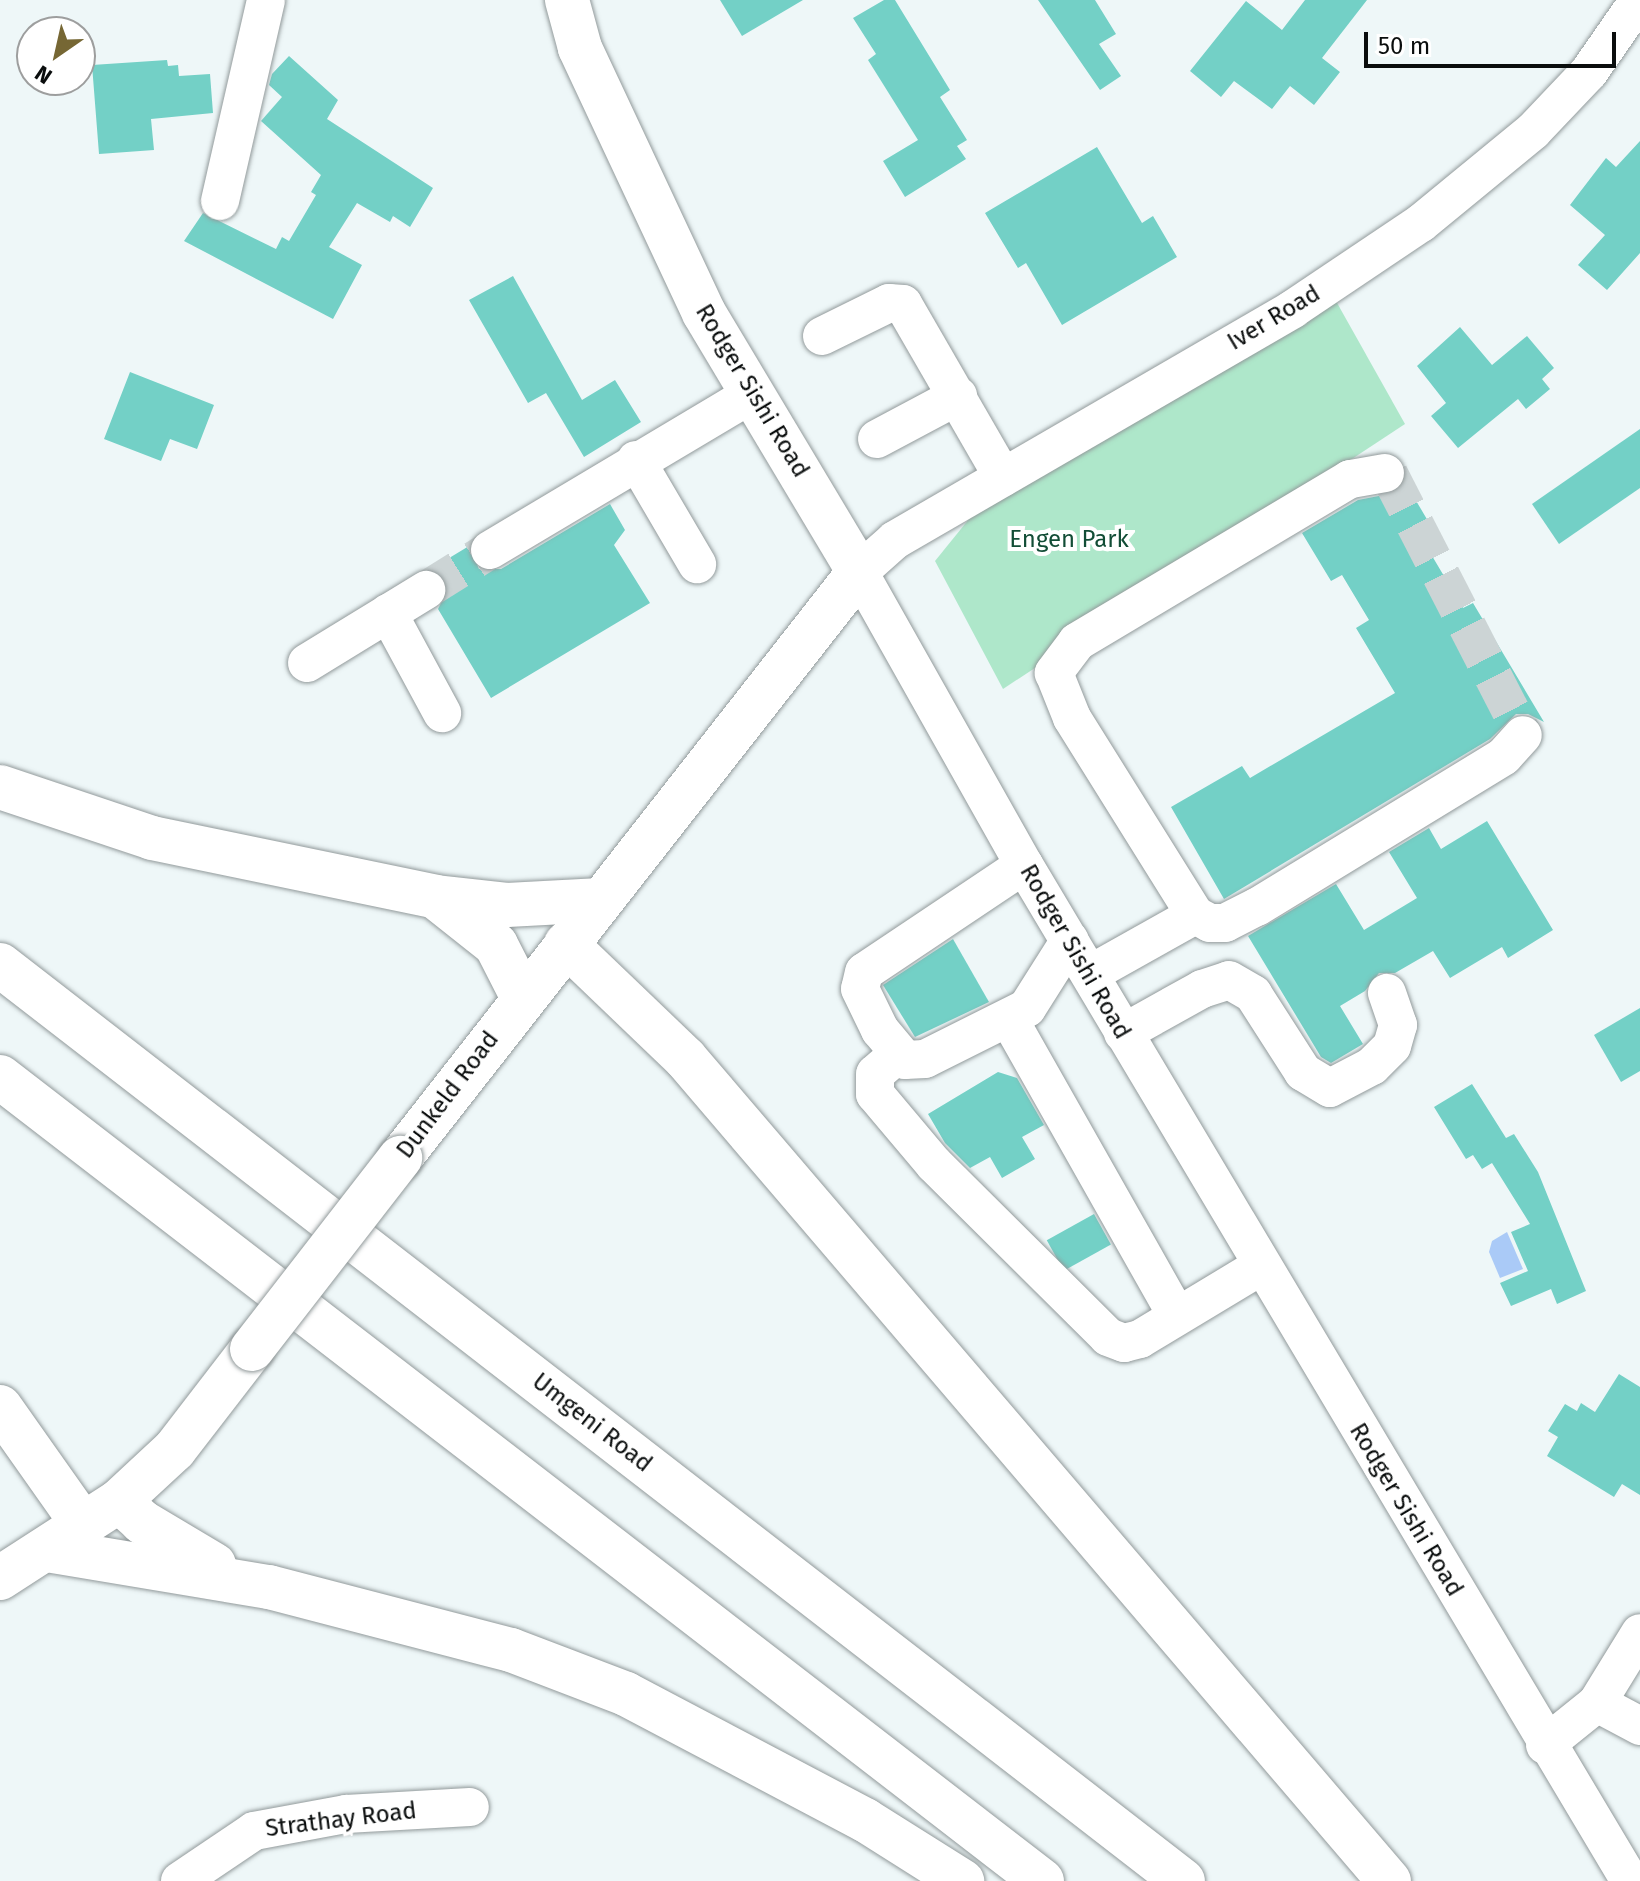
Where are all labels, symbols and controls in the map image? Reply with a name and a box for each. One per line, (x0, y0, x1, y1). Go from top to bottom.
north arrow (16, 16, 96, 96)
scale bar (1368, 16, 1620, 66)
text: 50 m (1378, 32, 1430, 60)
text: N (30, 59, 57, 90)
street label: Iver Road (1223, 279, 1325, 357)
street label: Rodger Sishi Road (689, 299, 815, 483)
park label: Engen Park (1009, 526, 1129, 554)
street label: Rodger Sishi Road (1013, 860, 1137, 1044)
street label: Dunkeld Road (391, 1026, 505, 1164)
street label: Umgeni Road (526, 1367, 658, 1479)
street label: Rodger Sishi Road (1343, 1418, 1469, 1602)
street label: Strathay Road (264, 1796, 418, 1844)

